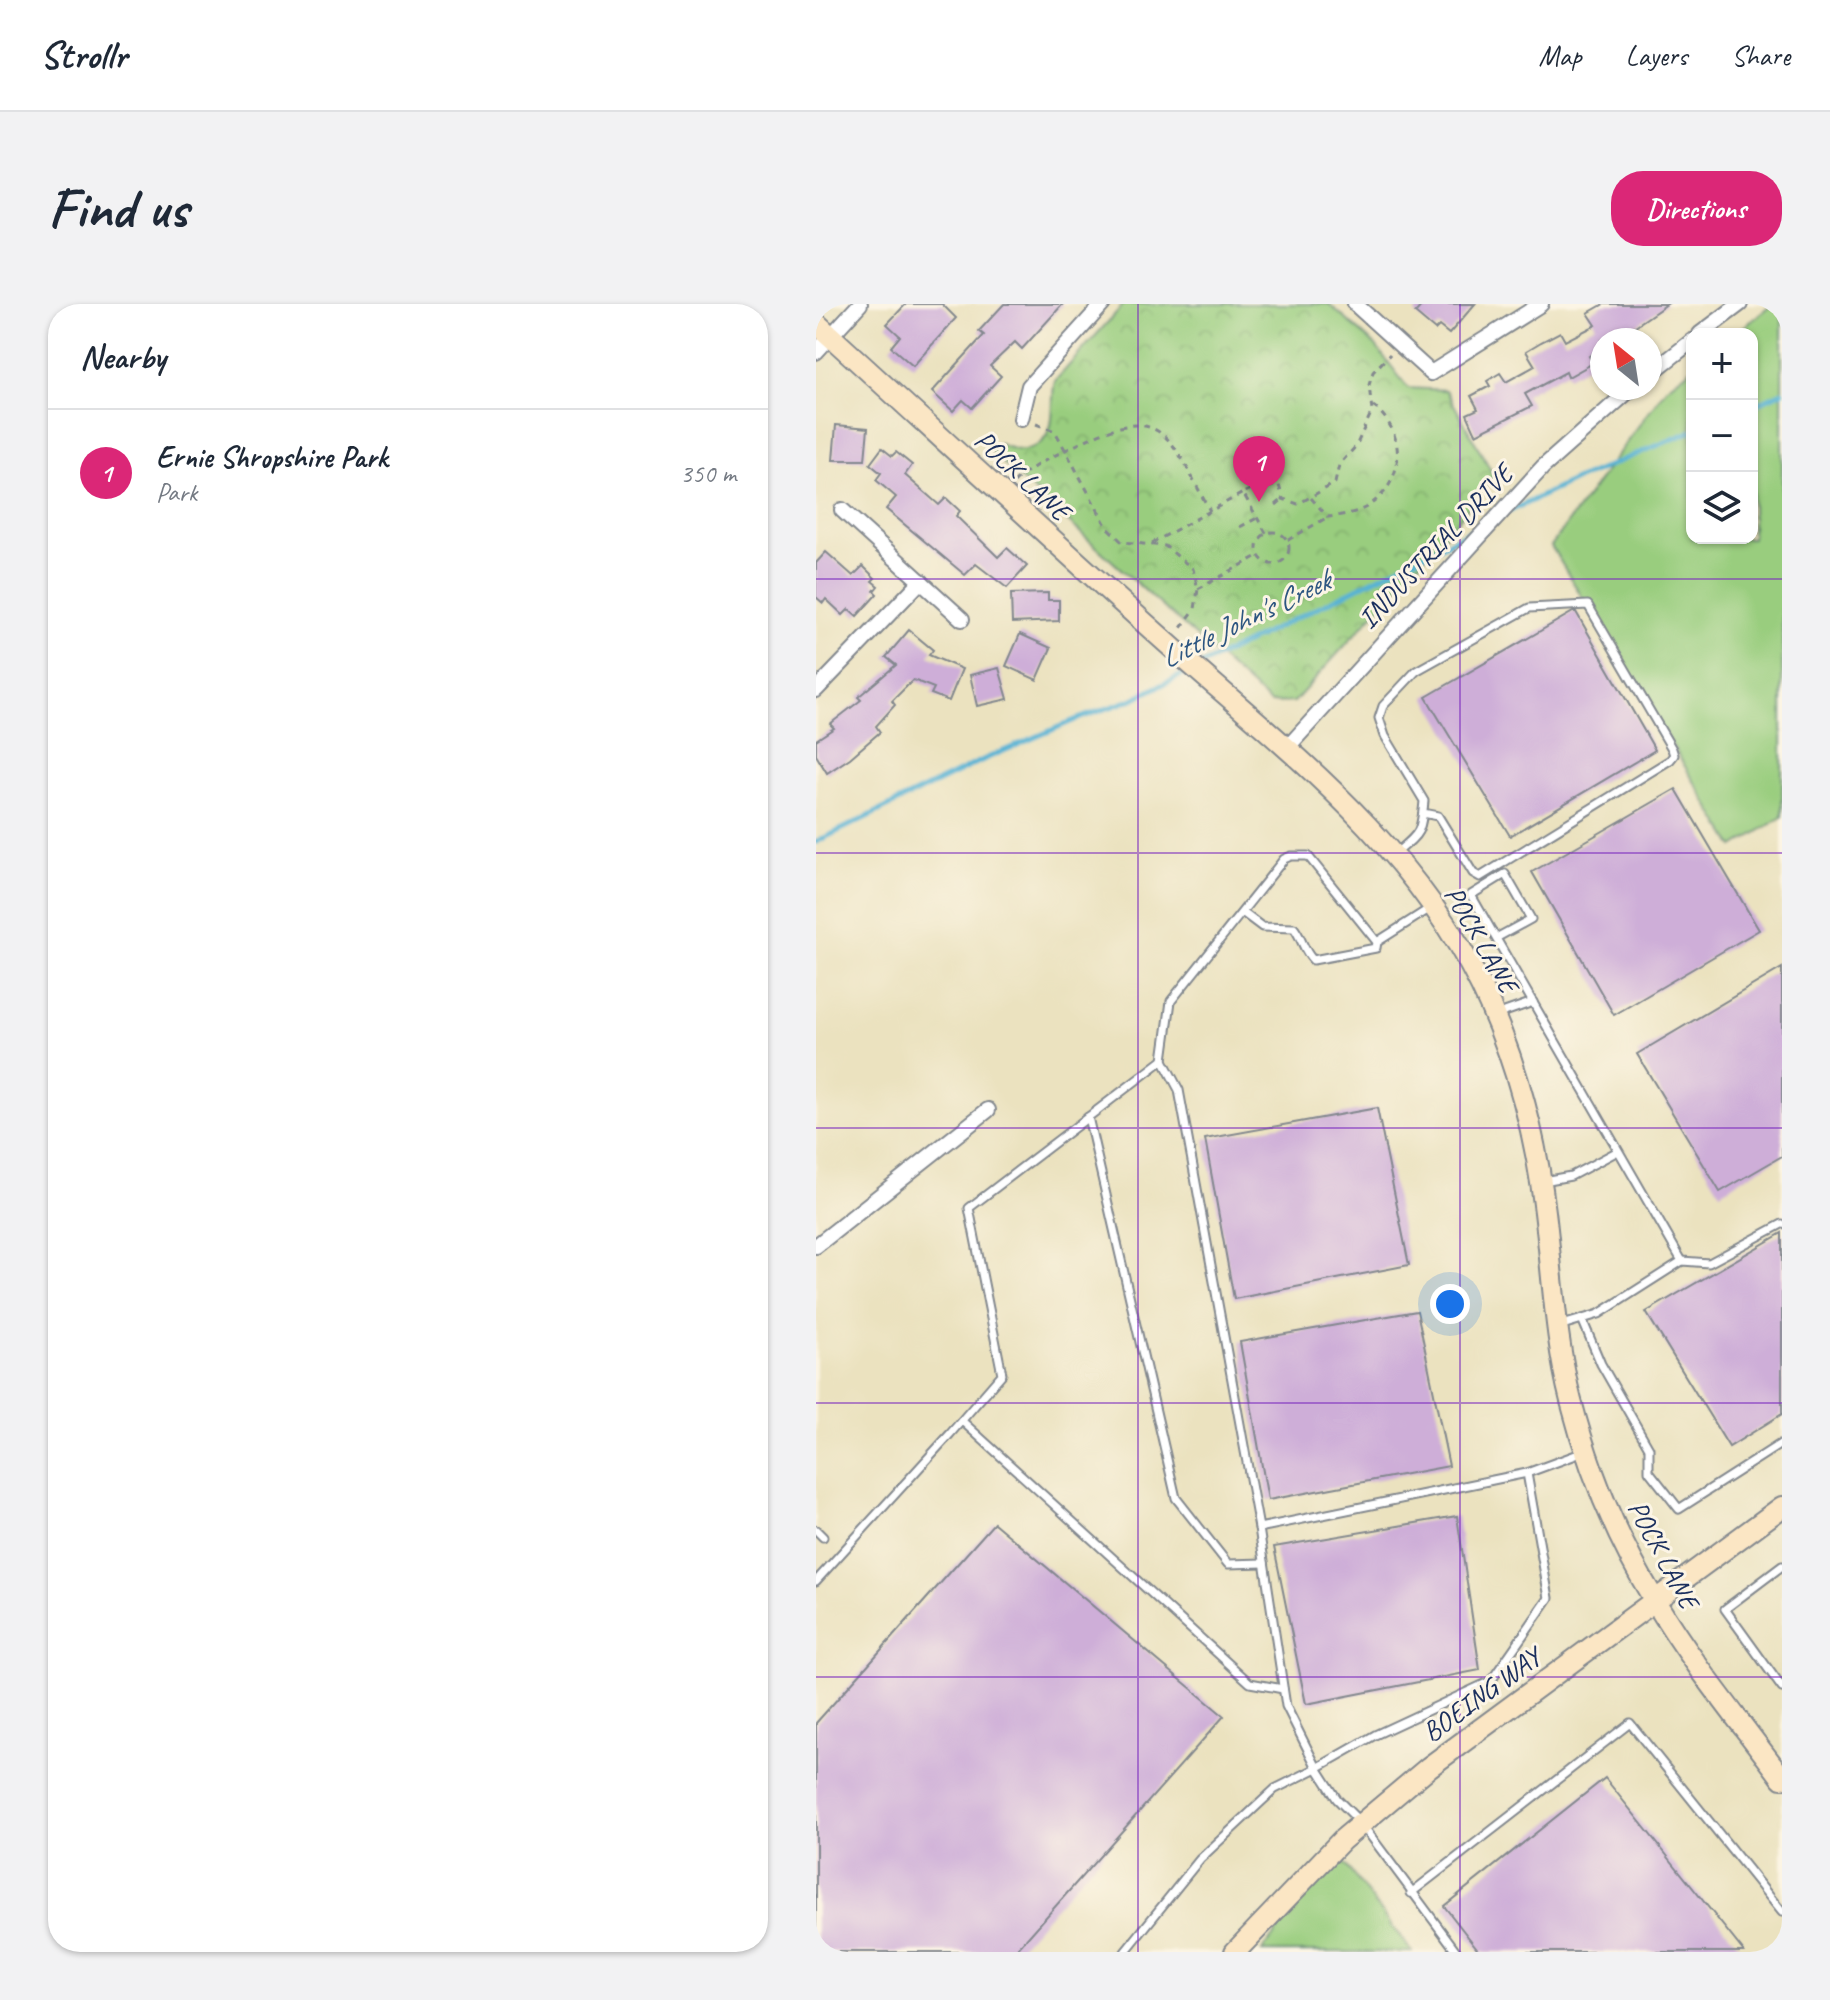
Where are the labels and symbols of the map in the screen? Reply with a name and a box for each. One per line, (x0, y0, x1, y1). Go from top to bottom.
north arrow (1590, 328, 1662, 400)
street label: POCK LANE (968, 422, 1080, 531)
pin: 1 (1233, 436, 1285, 502)
street label: INDUSTRIAL DRIVE (1350, 454, 1523, 636)
water label: Little John's Creek (1154, 559, 1342, 676)
street label: POCK LANE (1437, 879, 1528, 1002)
your location (1430, 1284, 1470, 1324)
street label: POCK LANE (1620, 1494, 1708, 1618)
street label: BOEING WAY (1415, 1637, 1551, 1749)

